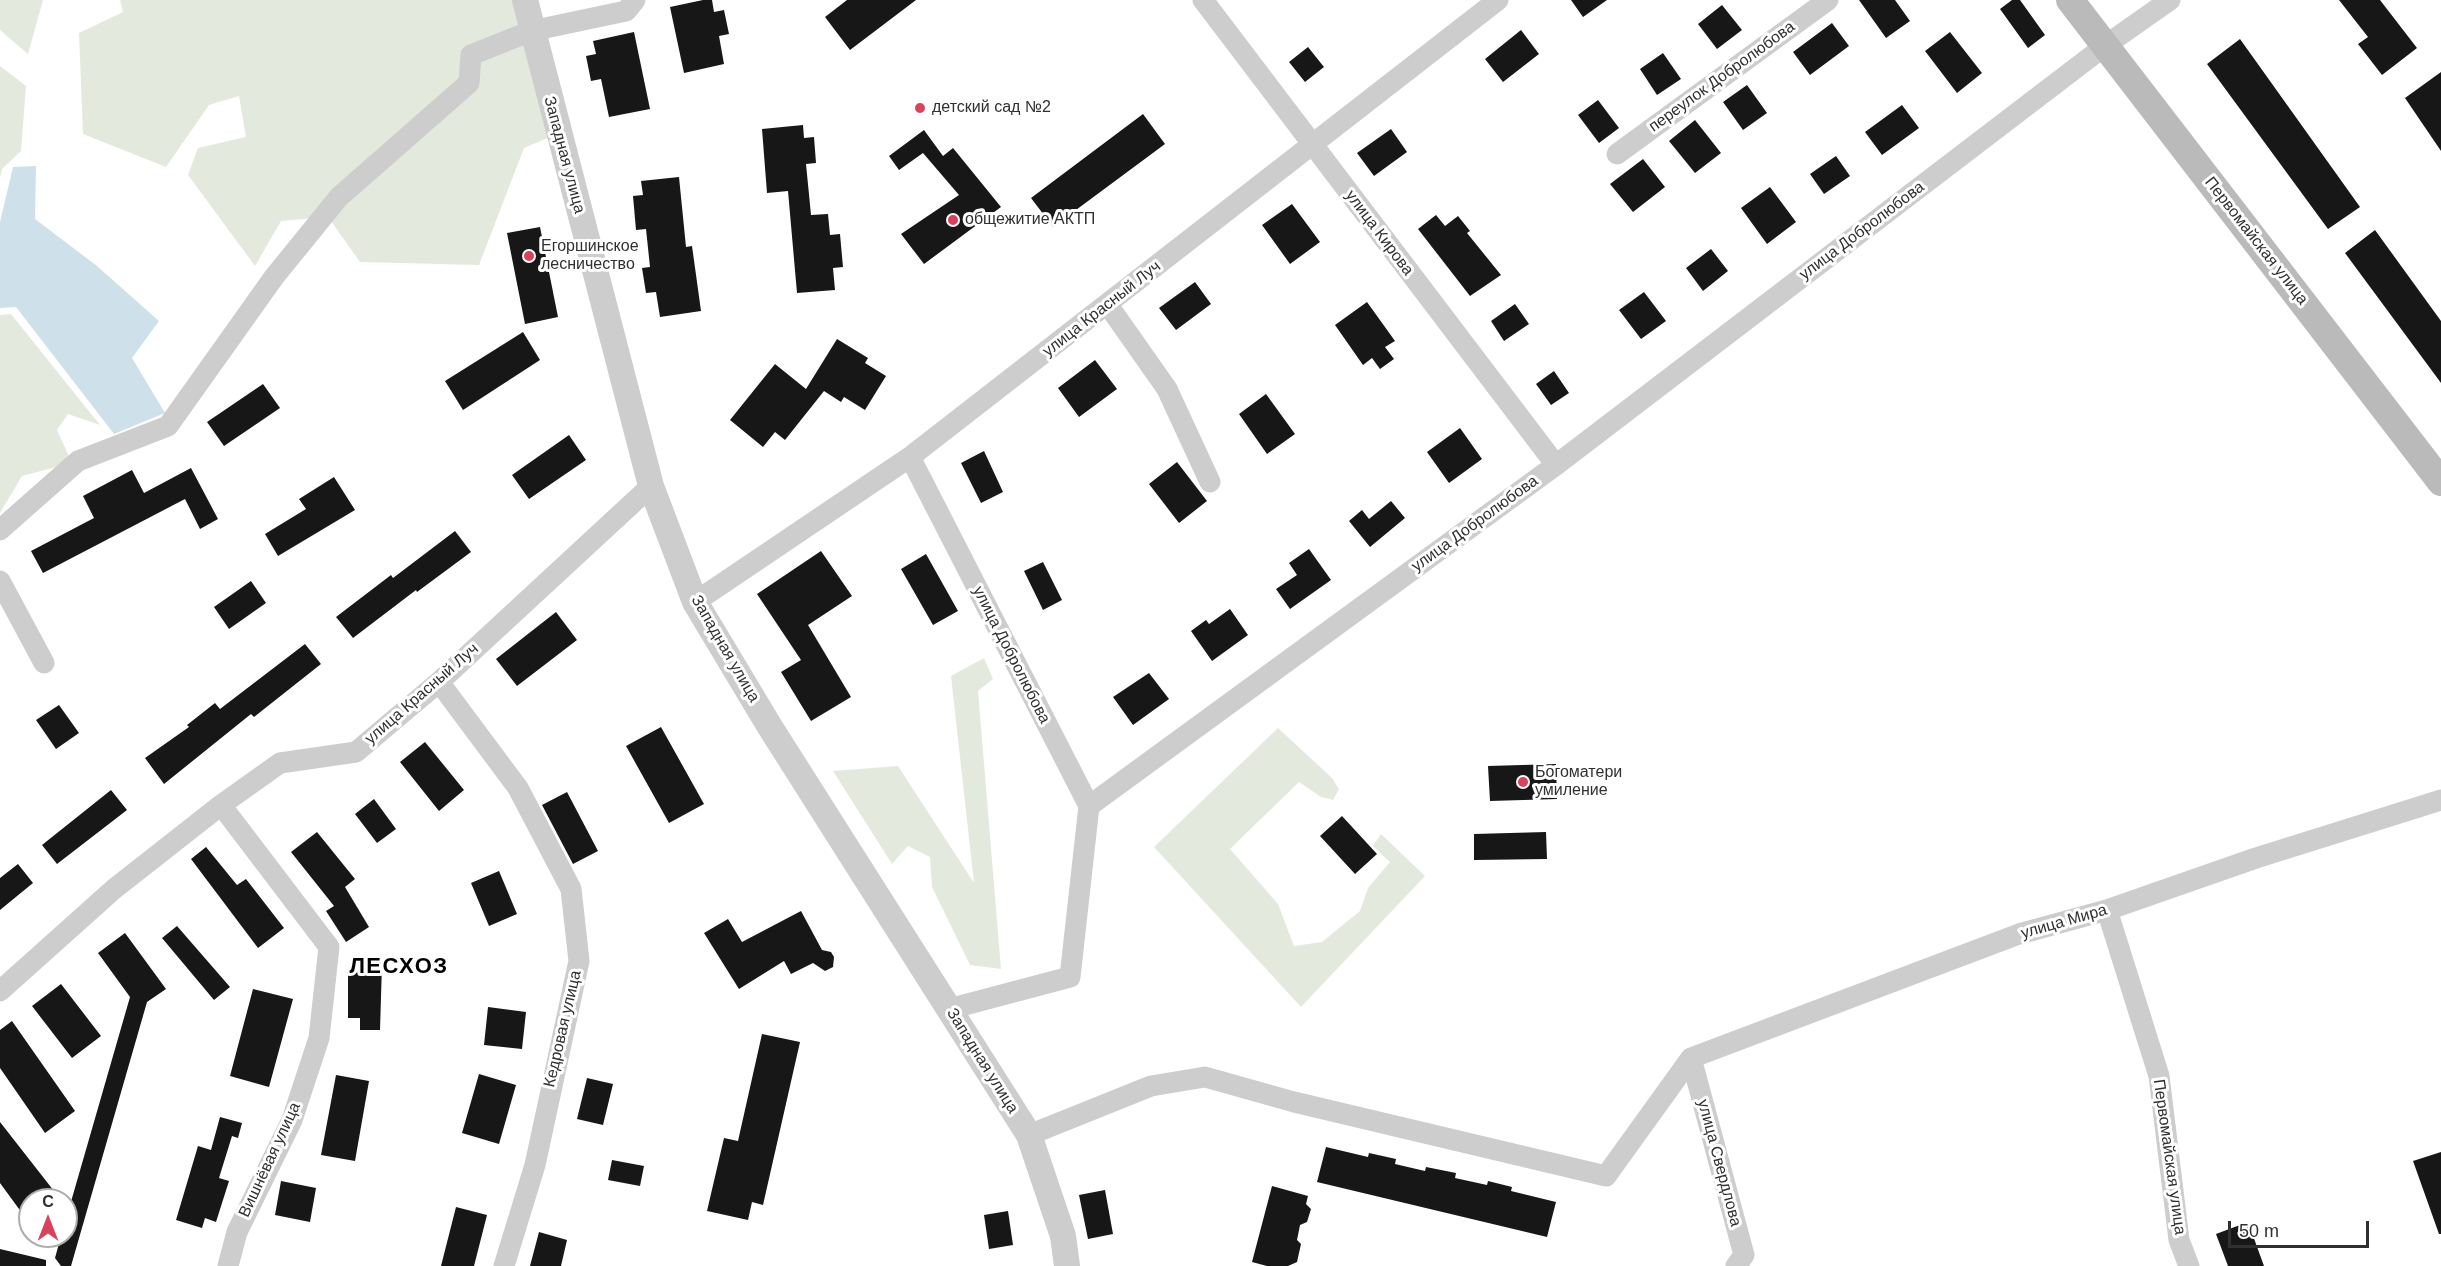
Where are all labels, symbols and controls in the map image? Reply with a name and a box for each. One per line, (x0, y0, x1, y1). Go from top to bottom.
street label: переулок Добролюбова (1645, 18, 1799, 136)
street label: Западная улица (539, 94, 589, 216)
place label: детский сад №2 (932, 98, 1051, 118)
marker: детский сад №2 (913, 101, 927, 115)
street label: Первомайская улица (2200, 173, 2312, 309)
street label: улица Добролюбова (1796, 178, 1928, 284)
street label: улица Кирова (1341, 187, 1417, 279)
place label: общежитие АКТП (965, 210, 1095, 230)
marker: общежитие АКТП (946, 213, 960, 227)
place label: Егоршинское лесничество (541, 237, 639, 275)
marker: Егоршинское лесничество (522, 249, 536, 263)
street label: улица Красный Луч (1039, 257, 1165, 361)
street label: улица Добролюбова (1408, 472, 1542, 576)
street label: улица Добролюбова (968, 583, 1054, 727)
street label: Западная улица (687, 592, 763, 706)
street label: улица Красный Луч (361, 639, 483, 749)
place label: Богоматери умиление (1535, 763, 1622, 801)
marker: Богоматери умиление (1516, 775, 1530, 789)
street label: улица Мира (2019, 901, 2109, 943)
district label: ЛЕСХОЗ (349, 954, 449, 980)
street label: Кедровая улица (540, 969, 586, 1089)
street label: Западная улица (942, 1005, 1022, 1117)
street label: Первомайская улица (2149, 1078, 2189, 1236)
street label: улица Свердлова (1693, 1097, 1745, 1229)
street label: Вишнёвая улица (235, 1100, 305, 1220)
north arrow (18, 1188, 78, 1248)
text: С (42, 1193, 54, 1210)
scale bar (2231, 1209, 2372, 1247)
text: 50 m (2239, 1221, 2279, 1241)

